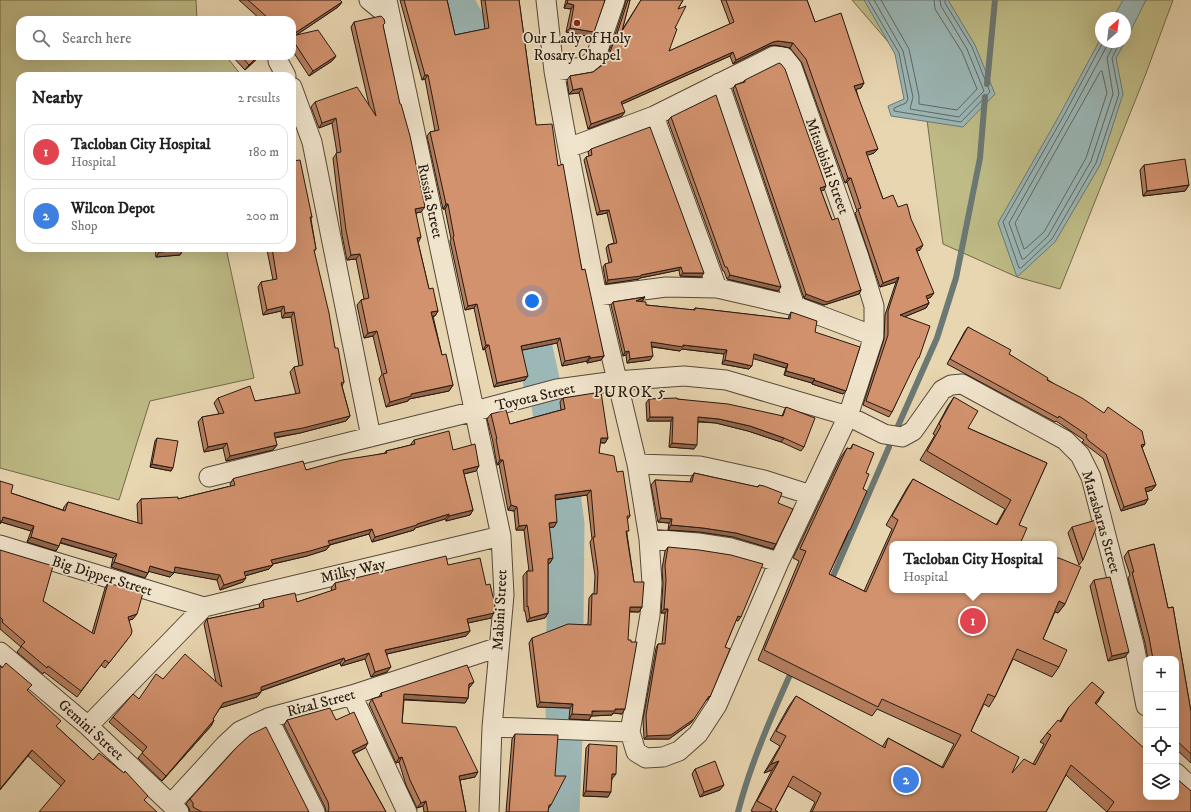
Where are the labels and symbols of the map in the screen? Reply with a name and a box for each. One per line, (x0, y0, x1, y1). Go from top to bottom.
north arrow (1095, 12, 1131, 48)
marker: Our Lady of Holy Rosary Chapel (572, 18, 582, 28)
place label: Our Lady of Holy Rosary Chapel (523, 29, 632, 65)
street label: Mitsubishi Street (801, 115, 853, 217)
street label: Russia Street (413, 162, 447, 240)
your location (522, 291, 542, 311)
street label: Toyota Street (493, 379, 577, 415)
district label: PUROK 5 (594, 382, 666, 402)
street label: Marasbaras Street (1077, 468, 1125, 576)
street label: Big Dipper Street (49, 552, 155, 600)
street label: Milky Way (319, 554, 388, 588)
street label: Mabini Street (488, 569, 512, 651)
pin: 1 (960, 606, 986, 636)
street label: Rizal Street (285, 685, 357, 721)
street label: Gemini Street (54, 695, 128, 765)
pin: 2 (893, 765, 919, 795)

